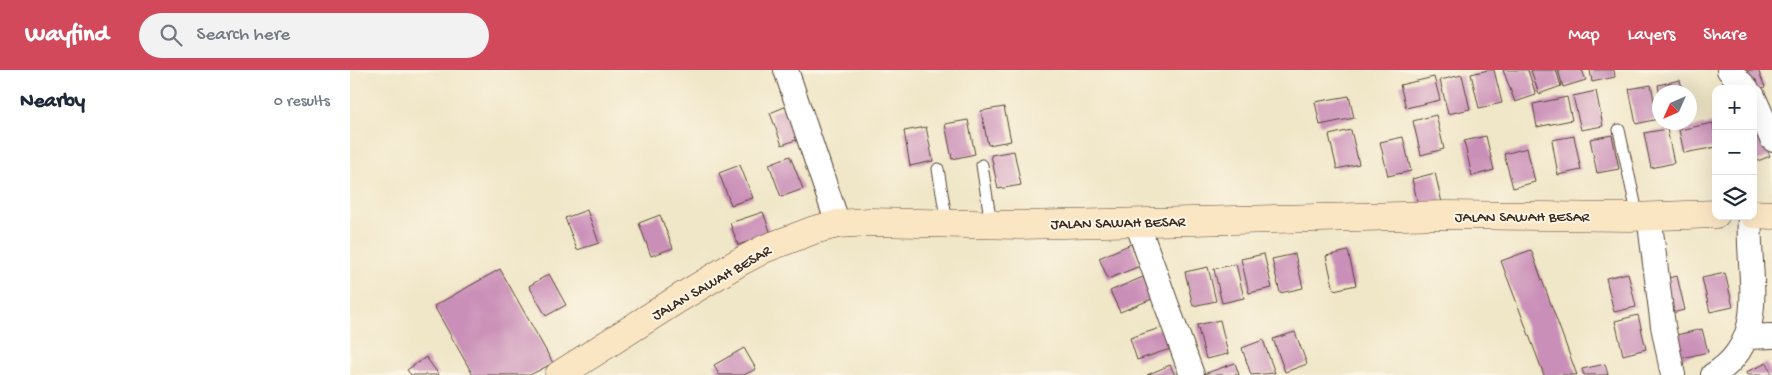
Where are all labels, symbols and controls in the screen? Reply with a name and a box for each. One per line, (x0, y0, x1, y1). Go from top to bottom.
search box (139, 13, 489, 58)
text: Wayfind (25, 21, 109, 50)
icon: search (157, 21, 185, 49)
text: Search here (197, 24, 290, 47)
text: Map (1568, 25, 1600, 46)
text: Layers (1628, 25, 1675, 46)
text: Share (1703, 25, 1747, 46)
north arrow (1652, 85, 1697, 130)
map controls (1712, 85, 1757, 220)
button: + (1712, 85, 1757, 130)
text: Nearby (20, 90, 85, 115)
text: 0 results (274, 93, 330, 112)
button: − (1712, 130, 1757, 175)
button: layers (1712, 175, 1757, 220)
street label: JALAN SAWAH BESAR (1455, 209, 1590, 227)
street label: JALAN SAWAH BESAR (1051, 214, 1187, 234)
street label: JALAN SAWAH BESAR (649, 242, 776, 325)

